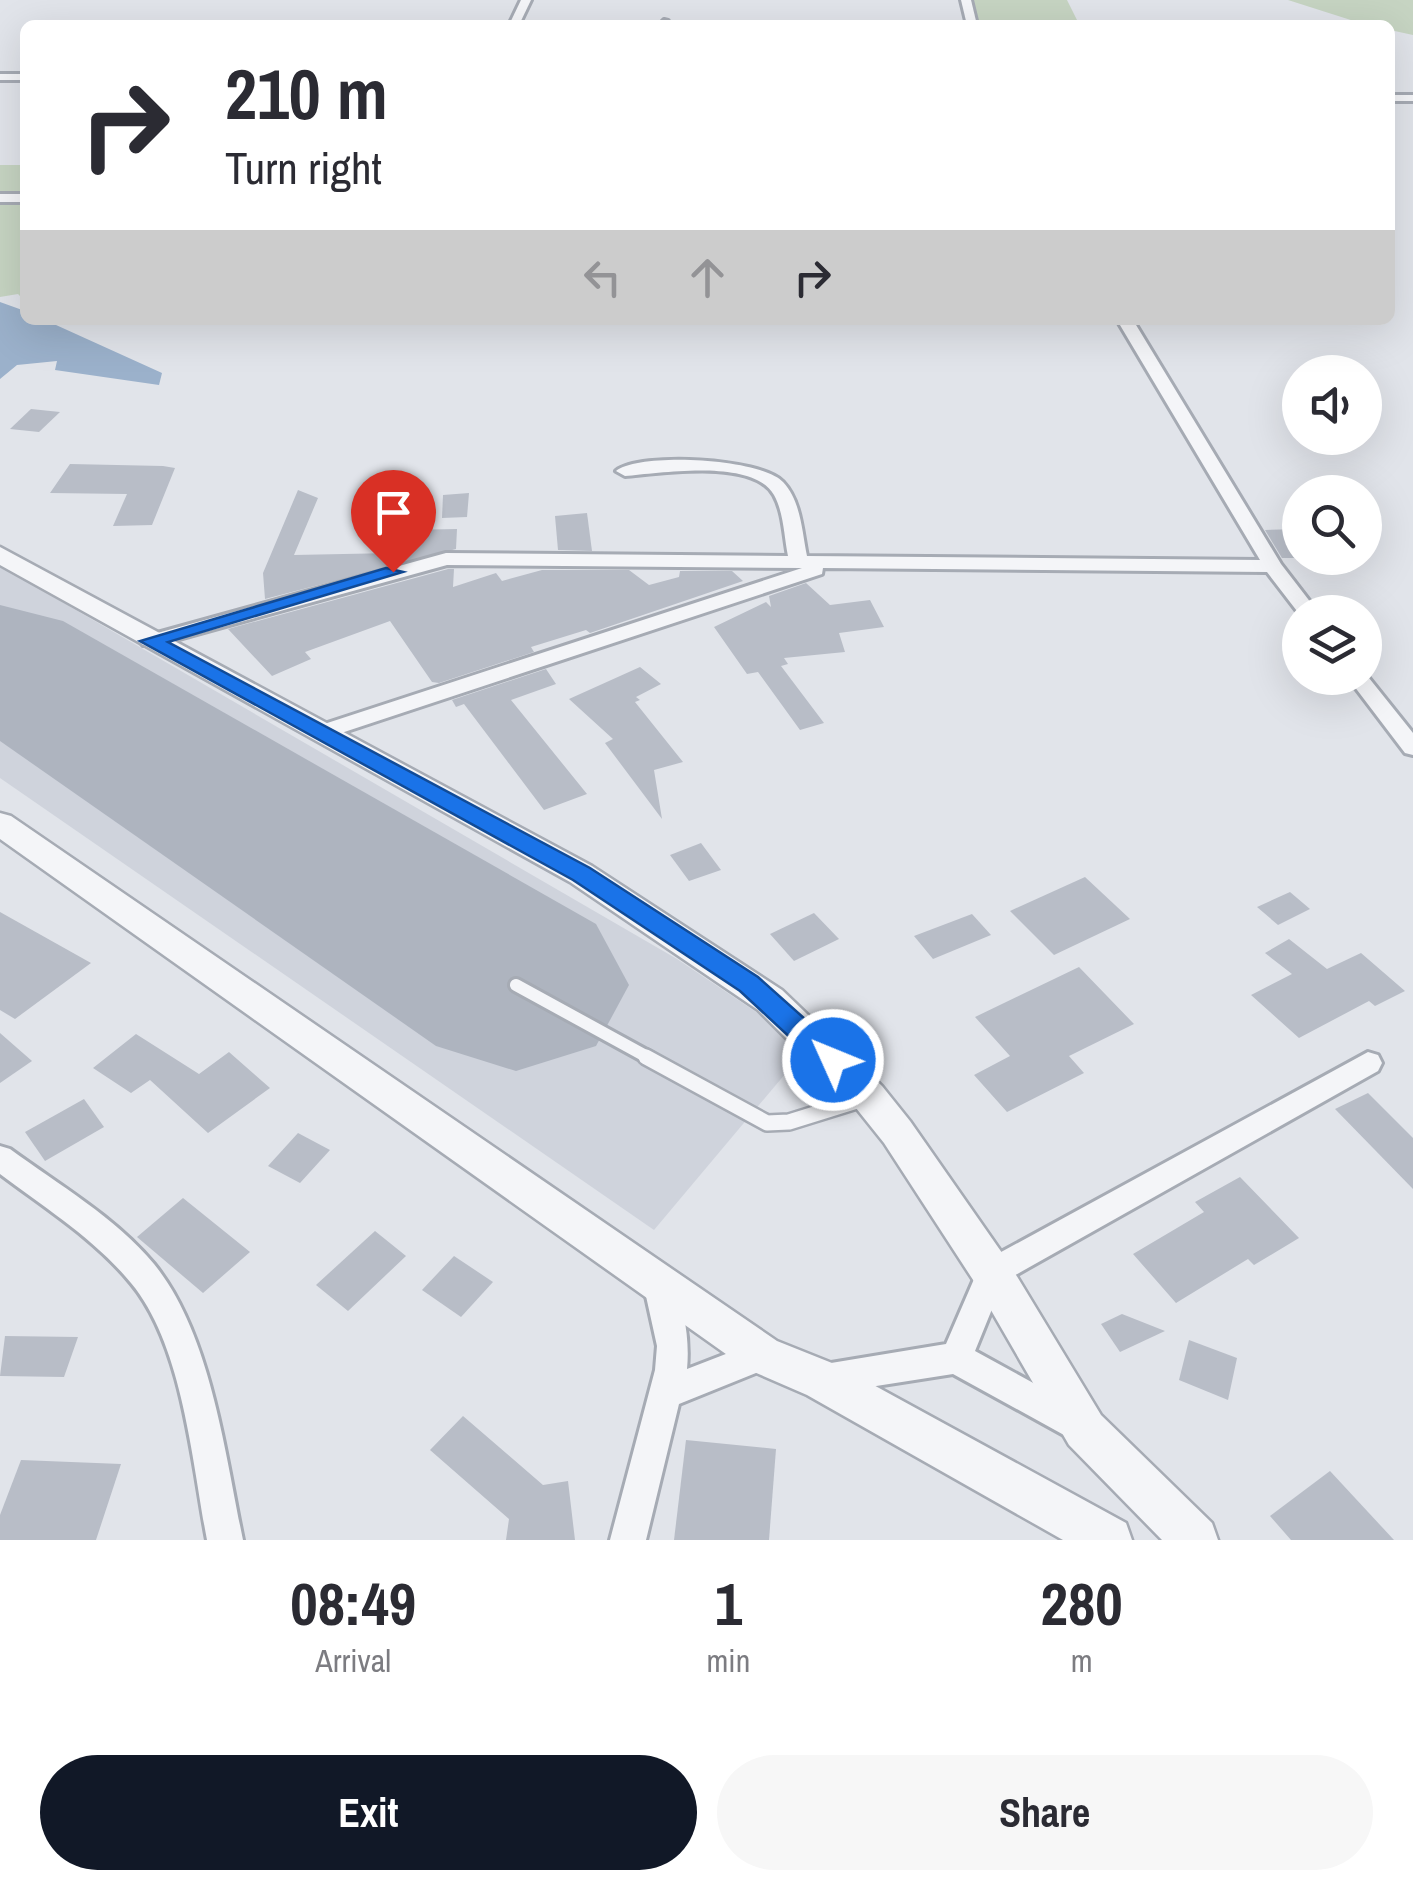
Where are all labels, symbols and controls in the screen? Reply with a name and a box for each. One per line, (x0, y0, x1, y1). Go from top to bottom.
text: 210 m (225, 47, 388, 141)
icon: right (60, 60, 190, 190)
text: Turn right (225, 137, 382, 198)
icon: left (575, 250, 630, 305)
icon: ahead (680, 250, 735, 305)
icon: right (785, 250, 840, 305)
map controls (1282, 355, 1382, 695)
button: sound (1282, 355, 1382, 455)
pin (351, 470, 436, 573)
button: search (1282, 475, 1382, 575)
icon: arrive (366, 485, 421, 540)
button: layers (1282, 595, 1382, 695)
position arrow (781, 1008, 885, 1112)
text: 08:49 (290, 1563, 416, 1644)
text: 1 (715, 1563, 742, 1644)
text: 280 (1041, 1563, 1123, 1644)
text: Arrival (315, 1639, 391, 1682)
text: min (706, 1639, 750, 1682)
text: m (1071, 1639, 1093, 1682)
button: Exit (40, 1755, 697, 1870)
button: Share (717, 1755, 1373, 1870)

